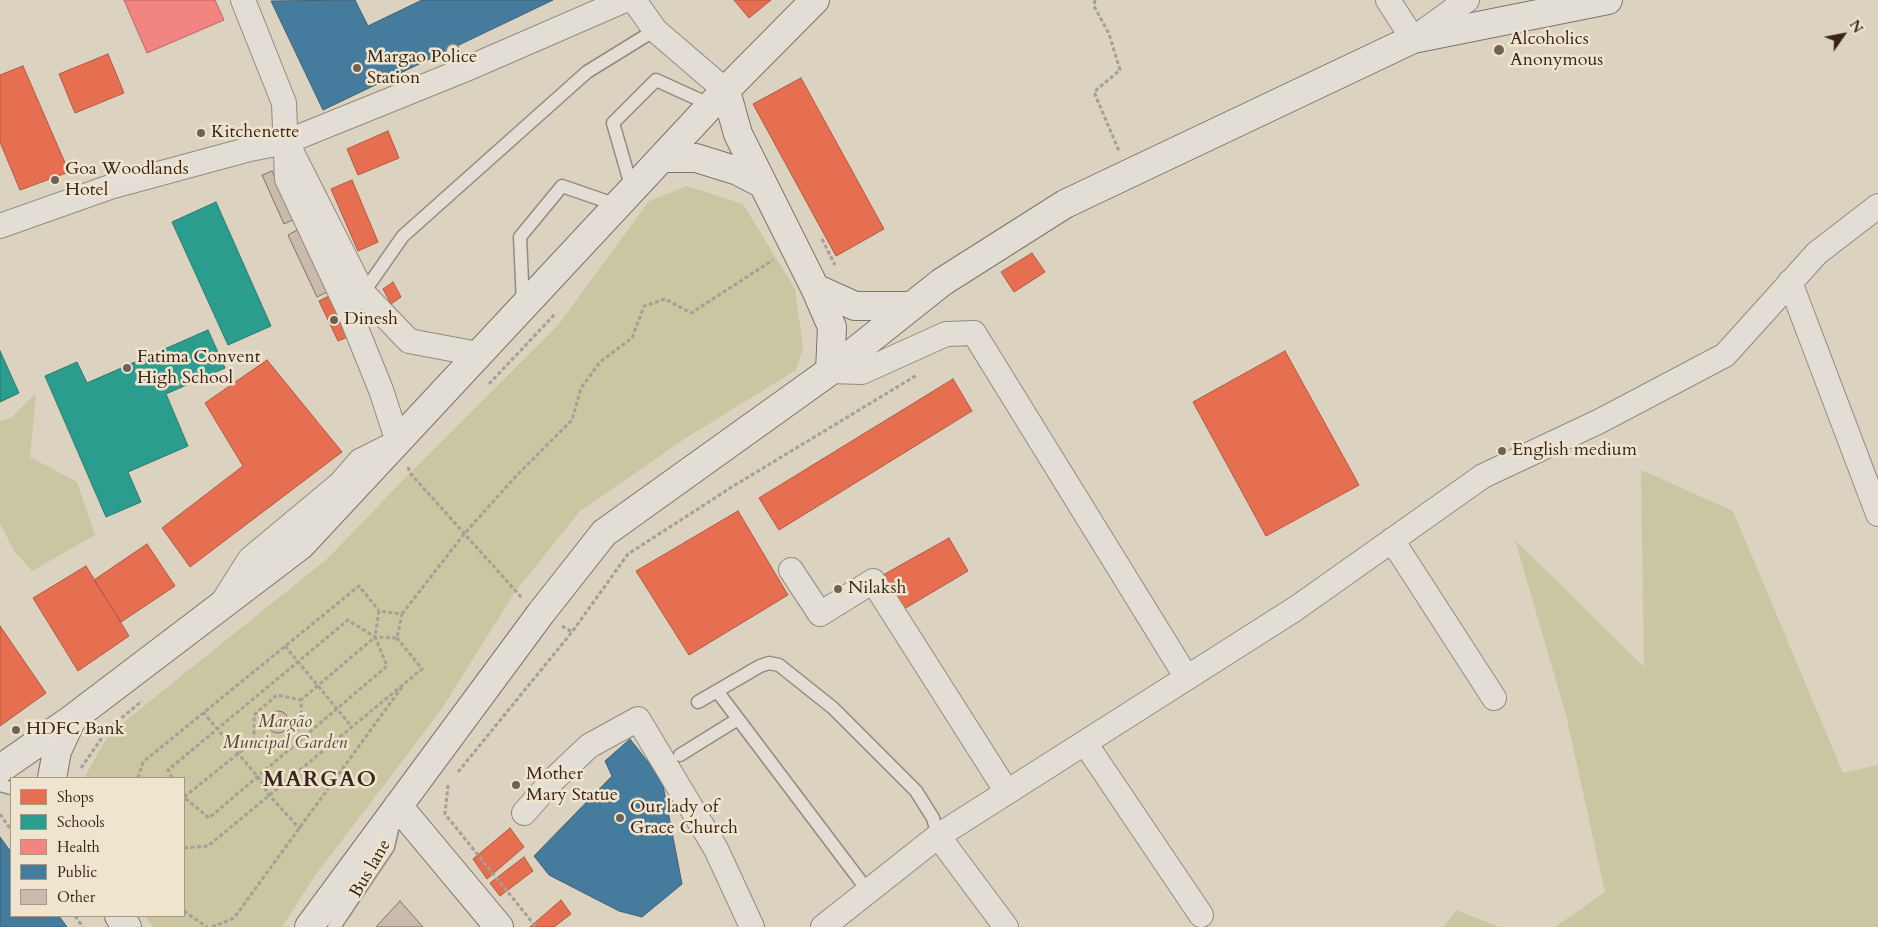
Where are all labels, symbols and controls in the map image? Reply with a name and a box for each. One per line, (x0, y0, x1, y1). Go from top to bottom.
north arrow (1818, 10, 1868, 60)
text: N (1845, 16, 1867, 37)
place label: Alcoholics Anonymous (1510, 29, 1603, 72)
marker: Alcoholics Anonymous (1492, 43, 1506, 57)
place label: Margao Police Station (367, 47, 477, 90)
marker: Margao Police Station (351, 62, 363, 74)
place label: Kitchenette (211, 122, 299, 144)
marker: Kitchenette (195, 127, 207, 139)
place label: Goa Woodlands Hotel (65, 159, 189, 202)
marker: Goa Woodlands Hotel (49, 174, 61, 186)
place label: Dinesh (344, 309, 398, 331)
marker: Dinesh (328, 314, 340, 326)
place label: Fatima Convent High School (137, 347, 261, 389)
marker: Fatima Convent High School (121, 362, 133, 374)
place label: English medium (1512, 440, 1637, 462)
marker: English medium (1496, 445, 1508, 457)
place label: Nilaksh (848, 578, 906, 600)
marker: Nilaksh (832, 583, 844, 595)
park label: Margão Muncipal Garden (223, 712, 347, 754)
place label: HDFC Bank (26, 719, 124, 741)
marker: HDFC Bank (10, 724, 22, 736)
place label: Mother Mary Statue (526, 764, 618, 806)
district label: MARGAO (262, 768, 378, 794)
legend (10, 777, 185, 917)
marker: Mother Mary Statue (510, 779, 522, 791)
text: Shops (57, 787, 94, 807)
place label: Our lady of Grace Church (630, 797, 738, 840)
text: Schools (57, 812, 105, 832)
marker: Our lady of Grace Church (614, 812, 626, 824)
street label: Bus lane (346, 836, 396, 902)
text: Health (57, 837, 100, 857)
text: Public (57, 862, 97, 882)
text: Other (57, 887, 95, 907)

